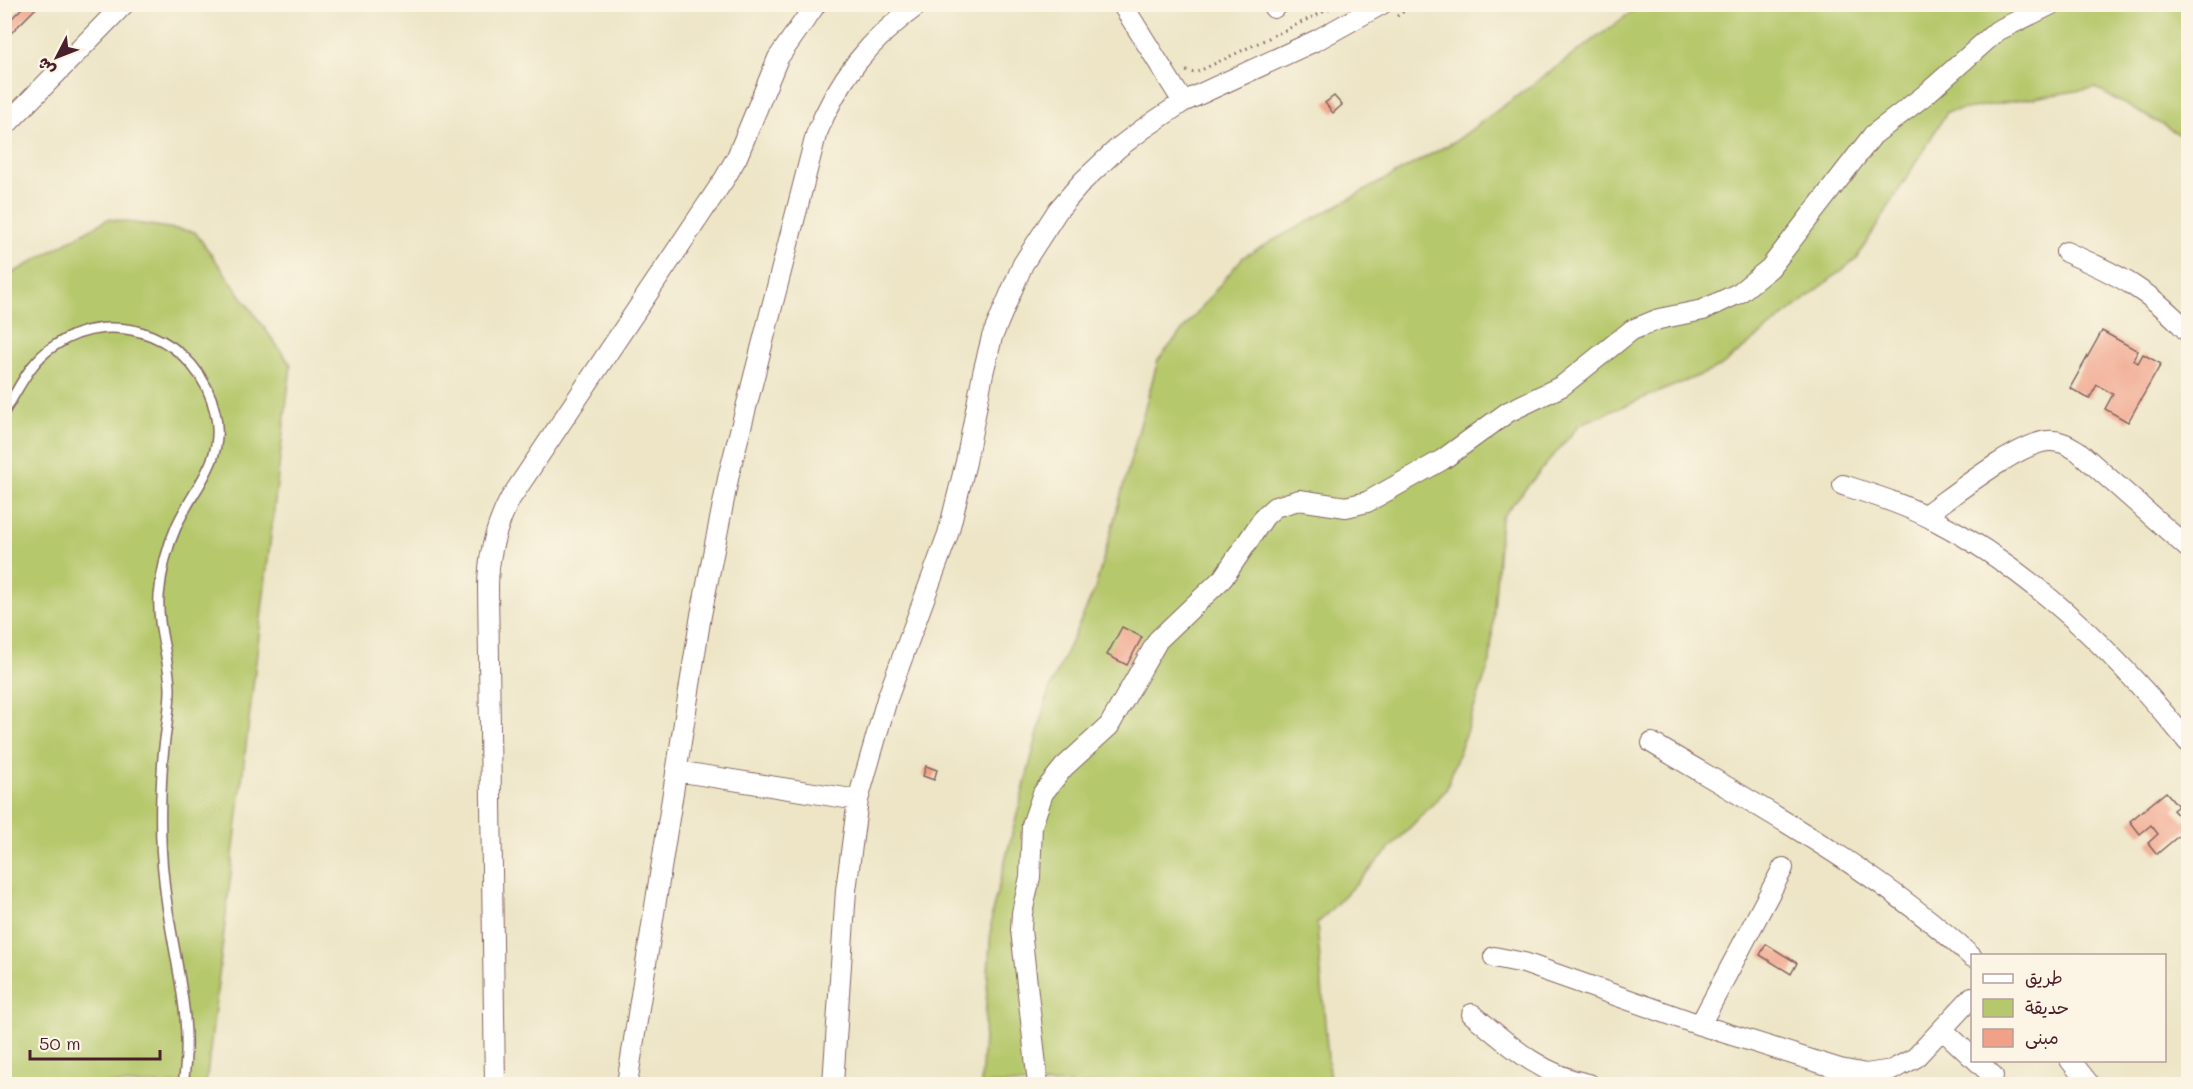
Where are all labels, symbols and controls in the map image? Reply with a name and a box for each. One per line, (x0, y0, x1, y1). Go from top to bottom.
north arrow (27, 27, 87, 87)
text: ش (32, 54, 59, 81)
legend (1971, 954, 2166, 1062)
text: طريق (2025, 965, 2063, 989)
text: حديقة (2025, 995, 2069, 1019)
scale bar (30, 1023, 160, 1061)
text: مبنى (2025, 1025, 2059, 1049)
text: 50 m (39, 1031, 81, 1055)

